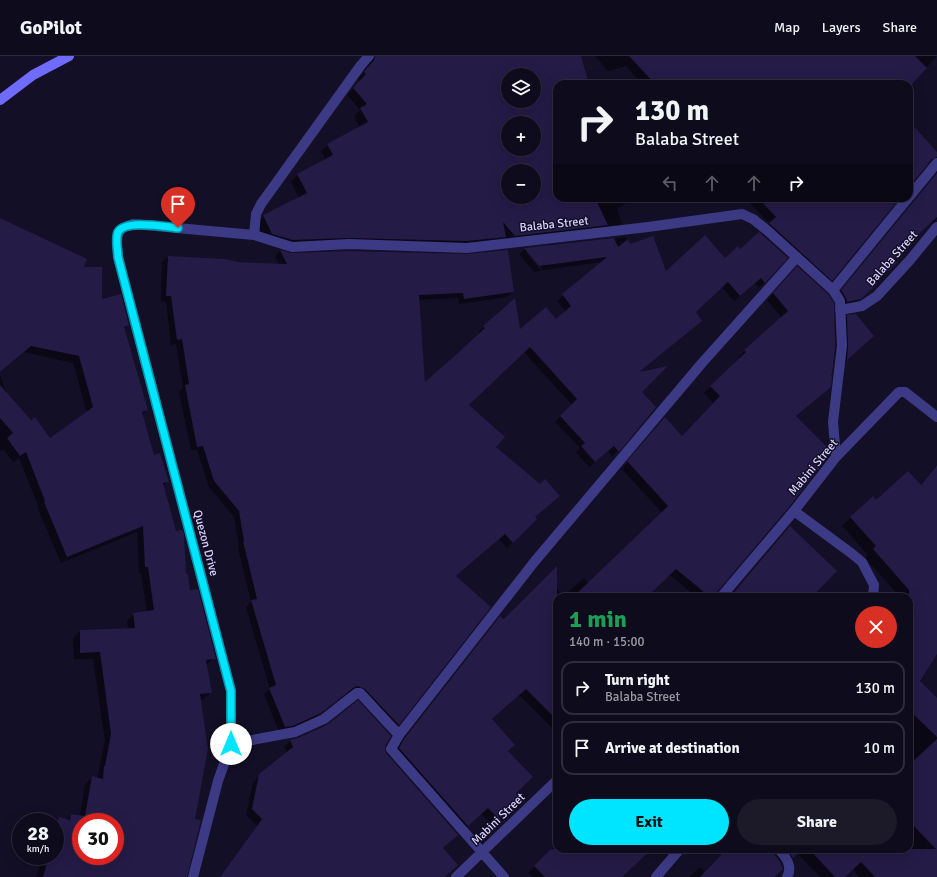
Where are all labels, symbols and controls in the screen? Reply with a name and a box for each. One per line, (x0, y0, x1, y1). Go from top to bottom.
text: GoPilot (20, 16, 82, 40)
text: Map (774, 19, 800, 36)
text: Layers (822, 19, 861, 36)
text: Share (883, 19, 917, 36)
map controls (501, 68, 541, 204)
button: layers (501, 68, 541, 108)
text: 130 m (635, 94, 709, 128)
icon: right (569, 96, 621, 148)
button: + (501, 116, 541, 156)
text: Balaba Street (635, 128, 739, 150)
button: − (501, 164, 541, 204)
icon: left (659, 172, 681, 194)
icon: ahead (701, 172, 723, 194)
icon: ahead (743, 172, 765, 194)
icon: right (785, 172, 807, 194)
pin (161, 187, 195, 228)
icon: arrive (167, 193, 189, 215)
street label: Balaba Street (519, 213, 589, 236)
street label: Balaba Street (864, 228, 921, 289)
street label: Mabini Street (785, 436, 841, 499)
street label: Quezon Drive (189, 508, 222, 578)
text: 1 min (569, 604, 627, 634)
button: close (855, 606, 897, 648)
text: 140 m · 15:00 (569, 634, 645, 650)
text: Turn right (605, 671, 670, 689)
icon: right (571, 677, 593, 699)
text: 130 m (855, 679, 895, 697)
text: Balaba Street (605, 689, 680, 705)
position arrow (210, 723, 252, 765)
icon: arrive (571, 737, 593, 759)
text: Arrive at destination (605, 739, 740, 757)
text: 10 m (864, 739, 895, 757)
street label: Mabini Street (468, 790, 528, 849)
button: Exit (569, 799, 729, 845)
button: Share (737, 799, 897, 845)
speed limit sign: 30 (72, 813, 124, 865)
text: 28 (27, 821, 49, 846)
text: km/h (27, 843, 49, 855)

